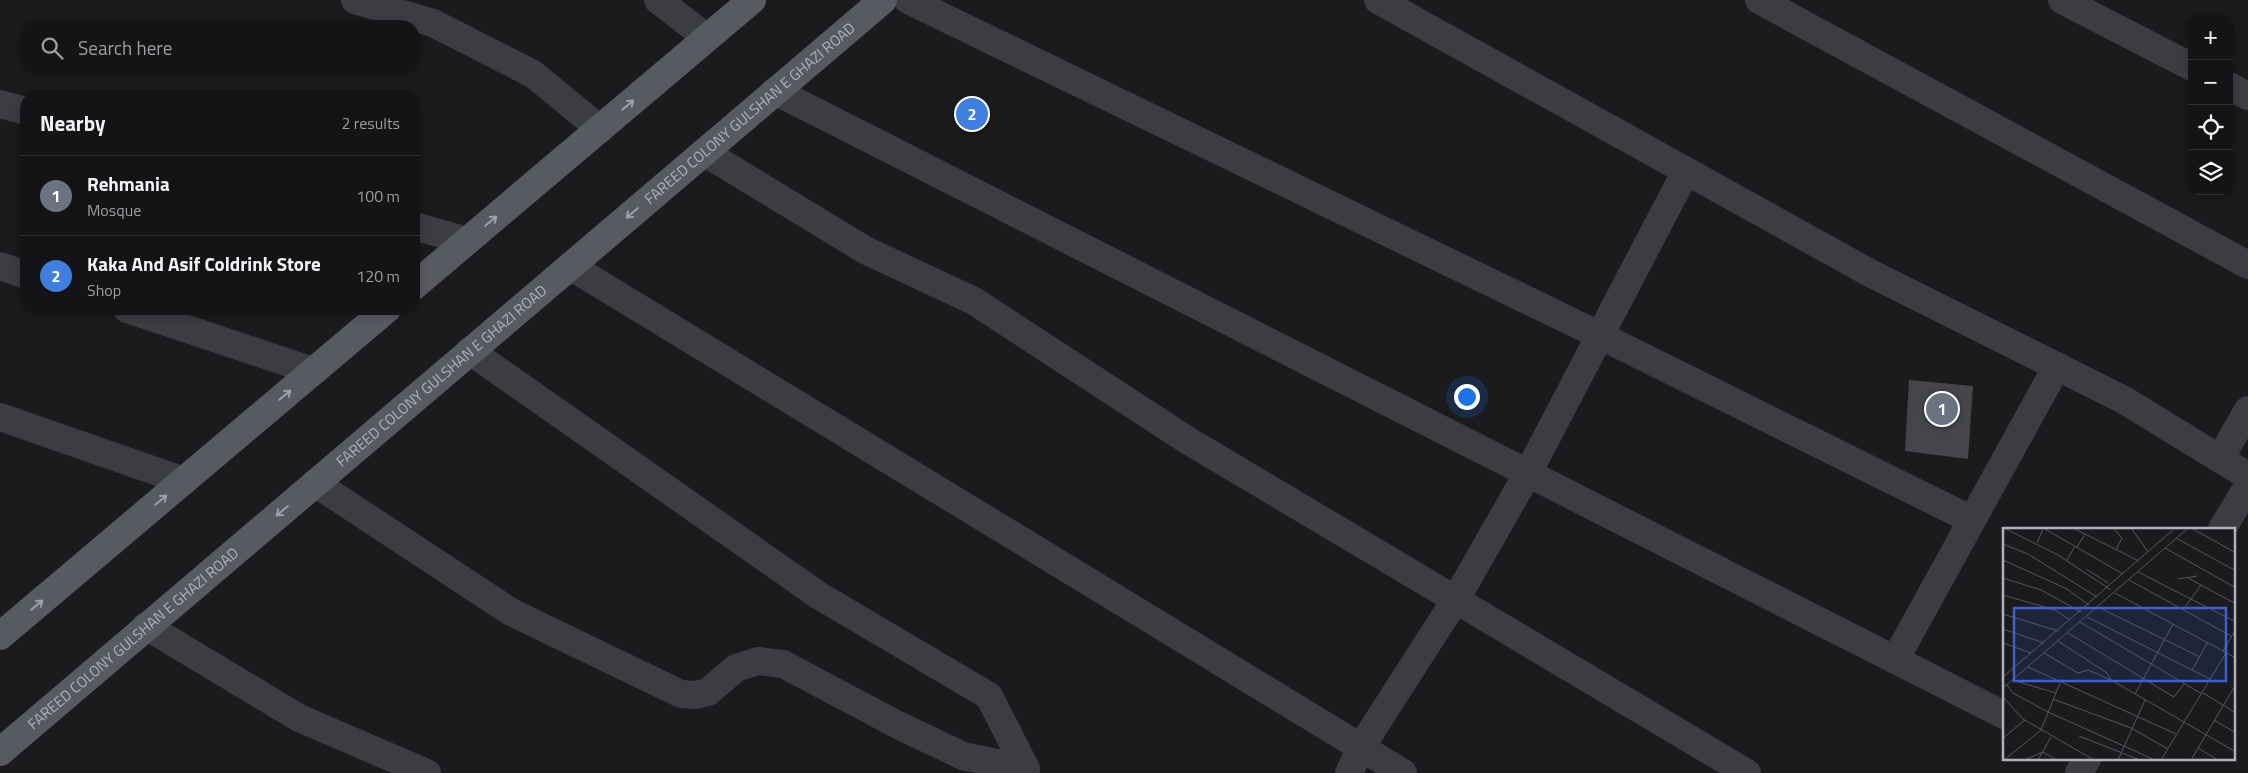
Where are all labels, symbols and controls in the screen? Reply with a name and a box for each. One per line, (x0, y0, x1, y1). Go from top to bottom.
map controls (2188, 15, 2233, 195)
button: + (2188, 15, 2233, 60)
street label: FAREED COLONY GULSHAN E GHAZI ROAD (639, 16, 860, 210)
search box (20, 20, 420, 75)
text: Search here (78, 33, 172, 62)
icon: search (38, 34, 66, 62)
button: − (2188, 60, 2233, 105)
pin: 2 (956, 95, 988, 133)
one-way arrow (622, 99, 635, 110)
button: locate (2188, 105, 2233, 150)
text: Nearby (40, 107, 105, 139)
text: 2 results (341, 111, 400, 135)
button: layers (2188, 150, 2233, 195)
text: Rehmania (87, 169, 170, 198)
text: 1 (52, 184, 60, 208)
text: 100 m (356, 184, 400, 208)
text: Mosque (87, 198, 141, 222)
one-way arrow (626, 207, 639, 219)
one-way arrow (484, 215, 497, 226)
text: Kaka And Asif Coldrink Store (87, 249, 321, 278)
text: 2 (52, 264, 60, 288)
text: 120 m (356, 264, 400, 288)
text: Shop (87, 278, 121, 302)
street label: FAREED COLONY GULSHAN E GHAZI ROAD (331, 279, 552, 472)
your location (1454, 384, 1480, 410)
one-way arrow (279, 389, 292, 400)
pin: 1 (1926, 390, 1958, 428)
one-way arrow (155, 494, 168, 505)
one-way arrow (276, 505, 289, 517)
inset map (2003, 528, 2236, 760)
street label: FAREED COLONY GULSHAN E GHAZI ROAD (22, 542, 243, 735)
one-way arrow (31, 599, 44, 610)

